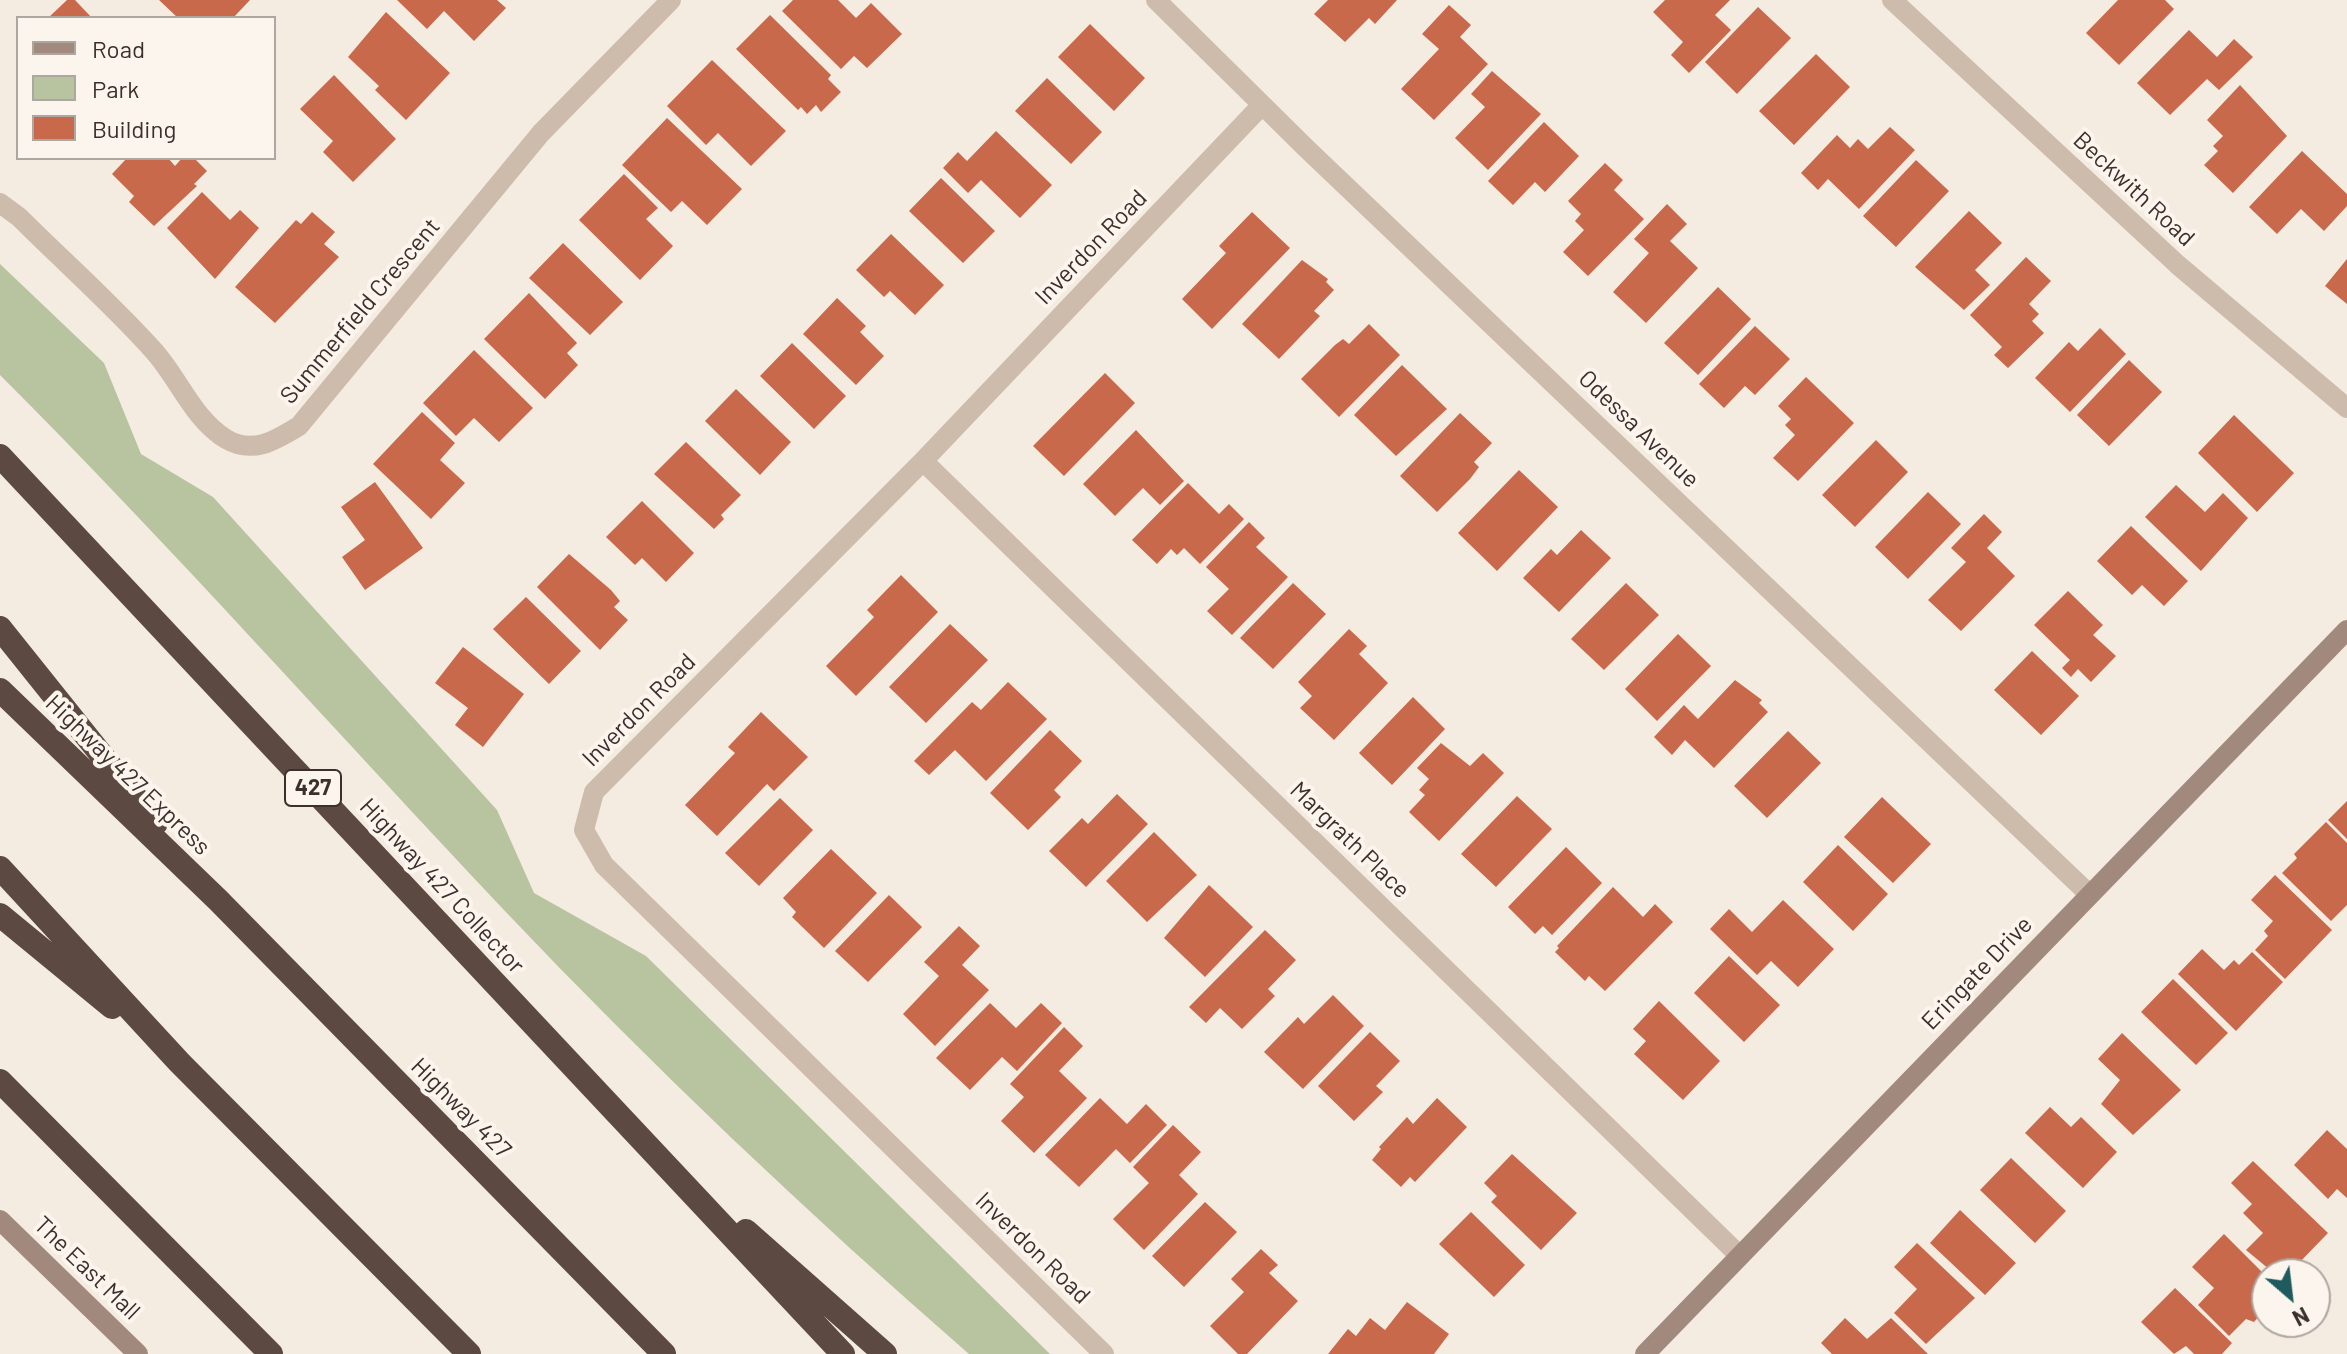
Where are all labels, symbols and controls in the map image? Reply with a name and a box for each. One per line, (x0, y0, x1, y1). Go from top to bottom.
legend (16, 16, 276, 160)
text: Road (92, 34, 145, 63)
text: Park (92, 74, 139, 103)
text: Building (92, 114, 176, 143)
street label: Beckwith Road (2067, 126, 2201, 252)
street label: Inverdon Road (1029, 184, 1153, 310)
street label: Summerfield Crescent (274, 212, 446, 410)
street label: Odessa Avenue (1573, 364, 1705, 494)
street label: Inverdon Road (576, 647, 702, 773)
street label: Highway 427 Express (40, 689, 216, 861)
road number: 427 (285, 770, 341, 806)
street label: Margrath Place (1284, 776, 1416, 904)
street label: Highway 427 Collector (353, 793, 531, 979)
street label: Eringate Drive (1916, 910, 2038, 1036)
street label: Highway 427 (405, 1052, 517, 1164)
street label: Inverdon Road (970, 1186, 1096, 1310)
street label: The East Mall (28, 1210, 146, 1326)
north arrow (2251, 1258, 2331, 1338)
text: N (2289, 1303, 2314, 1332)

